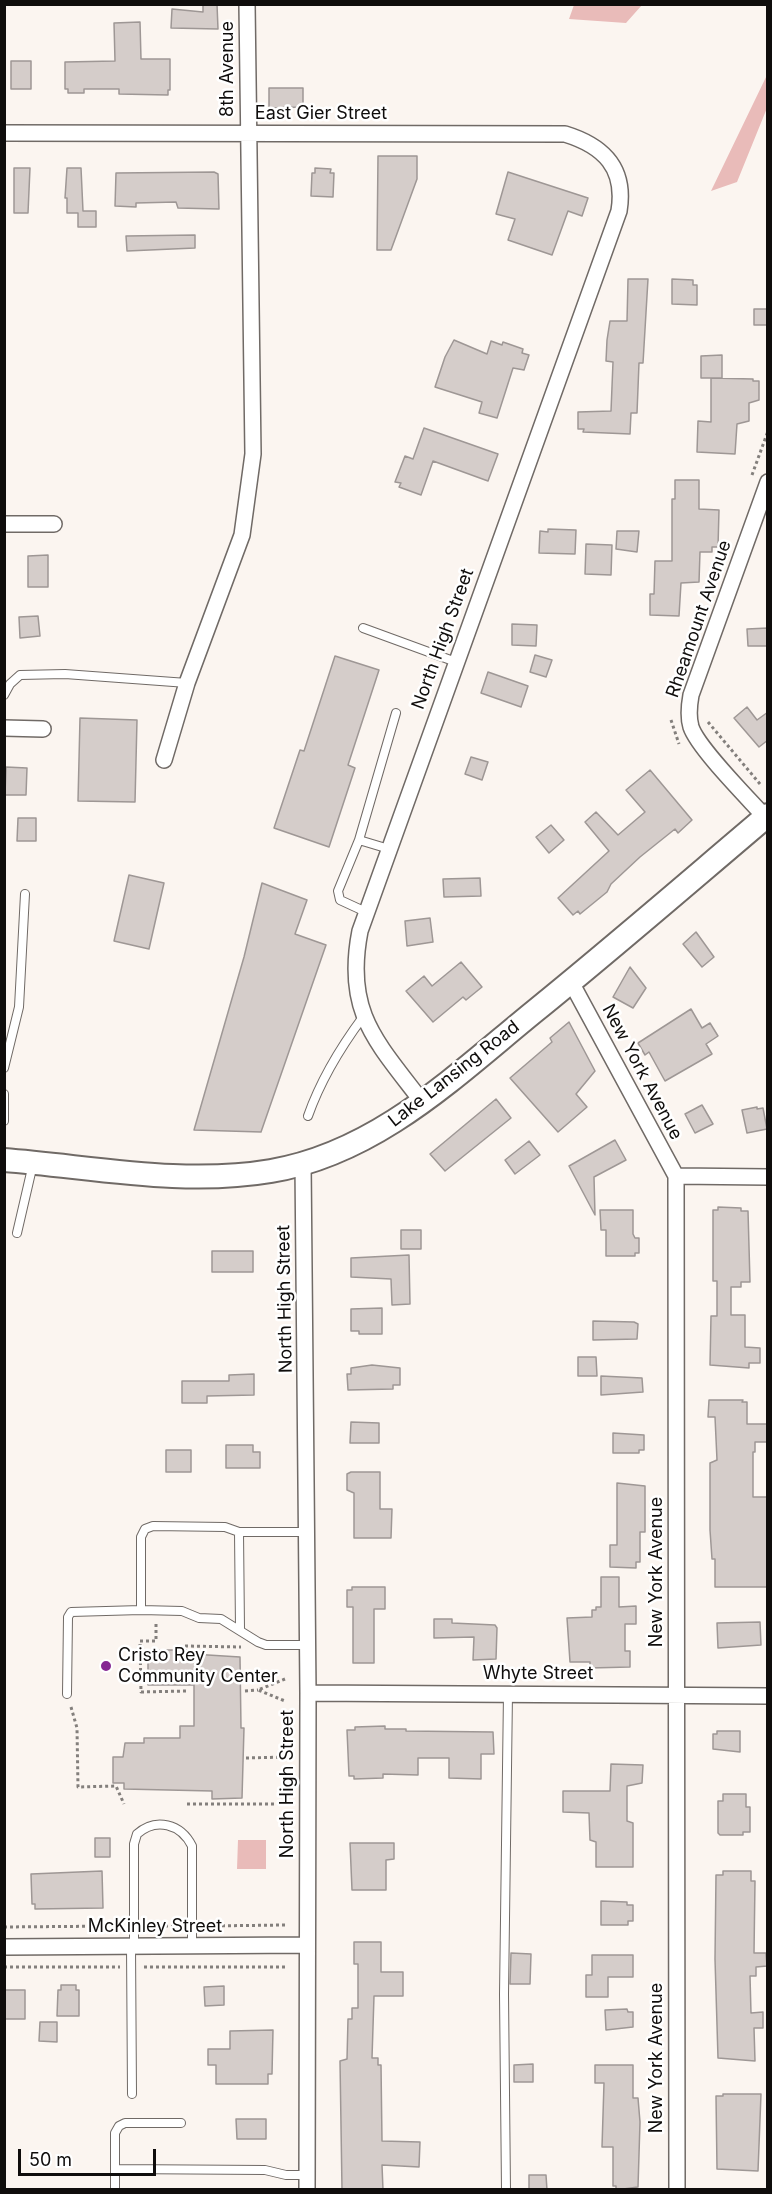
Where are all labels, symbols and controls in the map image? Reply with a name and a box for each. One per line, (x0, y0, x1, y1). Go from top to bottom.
street label: 8th Avenue (217, 21, 239, 117)
street label: East Gier Street (255, 103, 387, 125)
street label: Rheamount Avenue (662, 537, 736, 701)
street label: North High Street (407, 566, 479, 712)
street label: New York Avenue (597, 1001, 687, 1143)
street label: Lake Lansing Road (384, 1016, 524, 1132)
street label: North High Street (273, 1225, 297, 1373)
street label: New York Avenue (646, 1497, 668, 1647)
place label: Cristo Rey Community Center (118, 1645, 278, 1688)
marker: Cristo Rey Community Center (99, 1659, 113, 1673)
street label: Whyte Street (483, 1663, 593, 1685)
street label: North High Street (277, 1710, 299, 1858)
street label: McKinley Street (88, 1916, 222, 1938)
street label: New York Avenue (646, 1983, 668, 2133)
scale bar (21, 2137, 159, 2175)
text: 50 m (29, 2149, 72, 2170)

